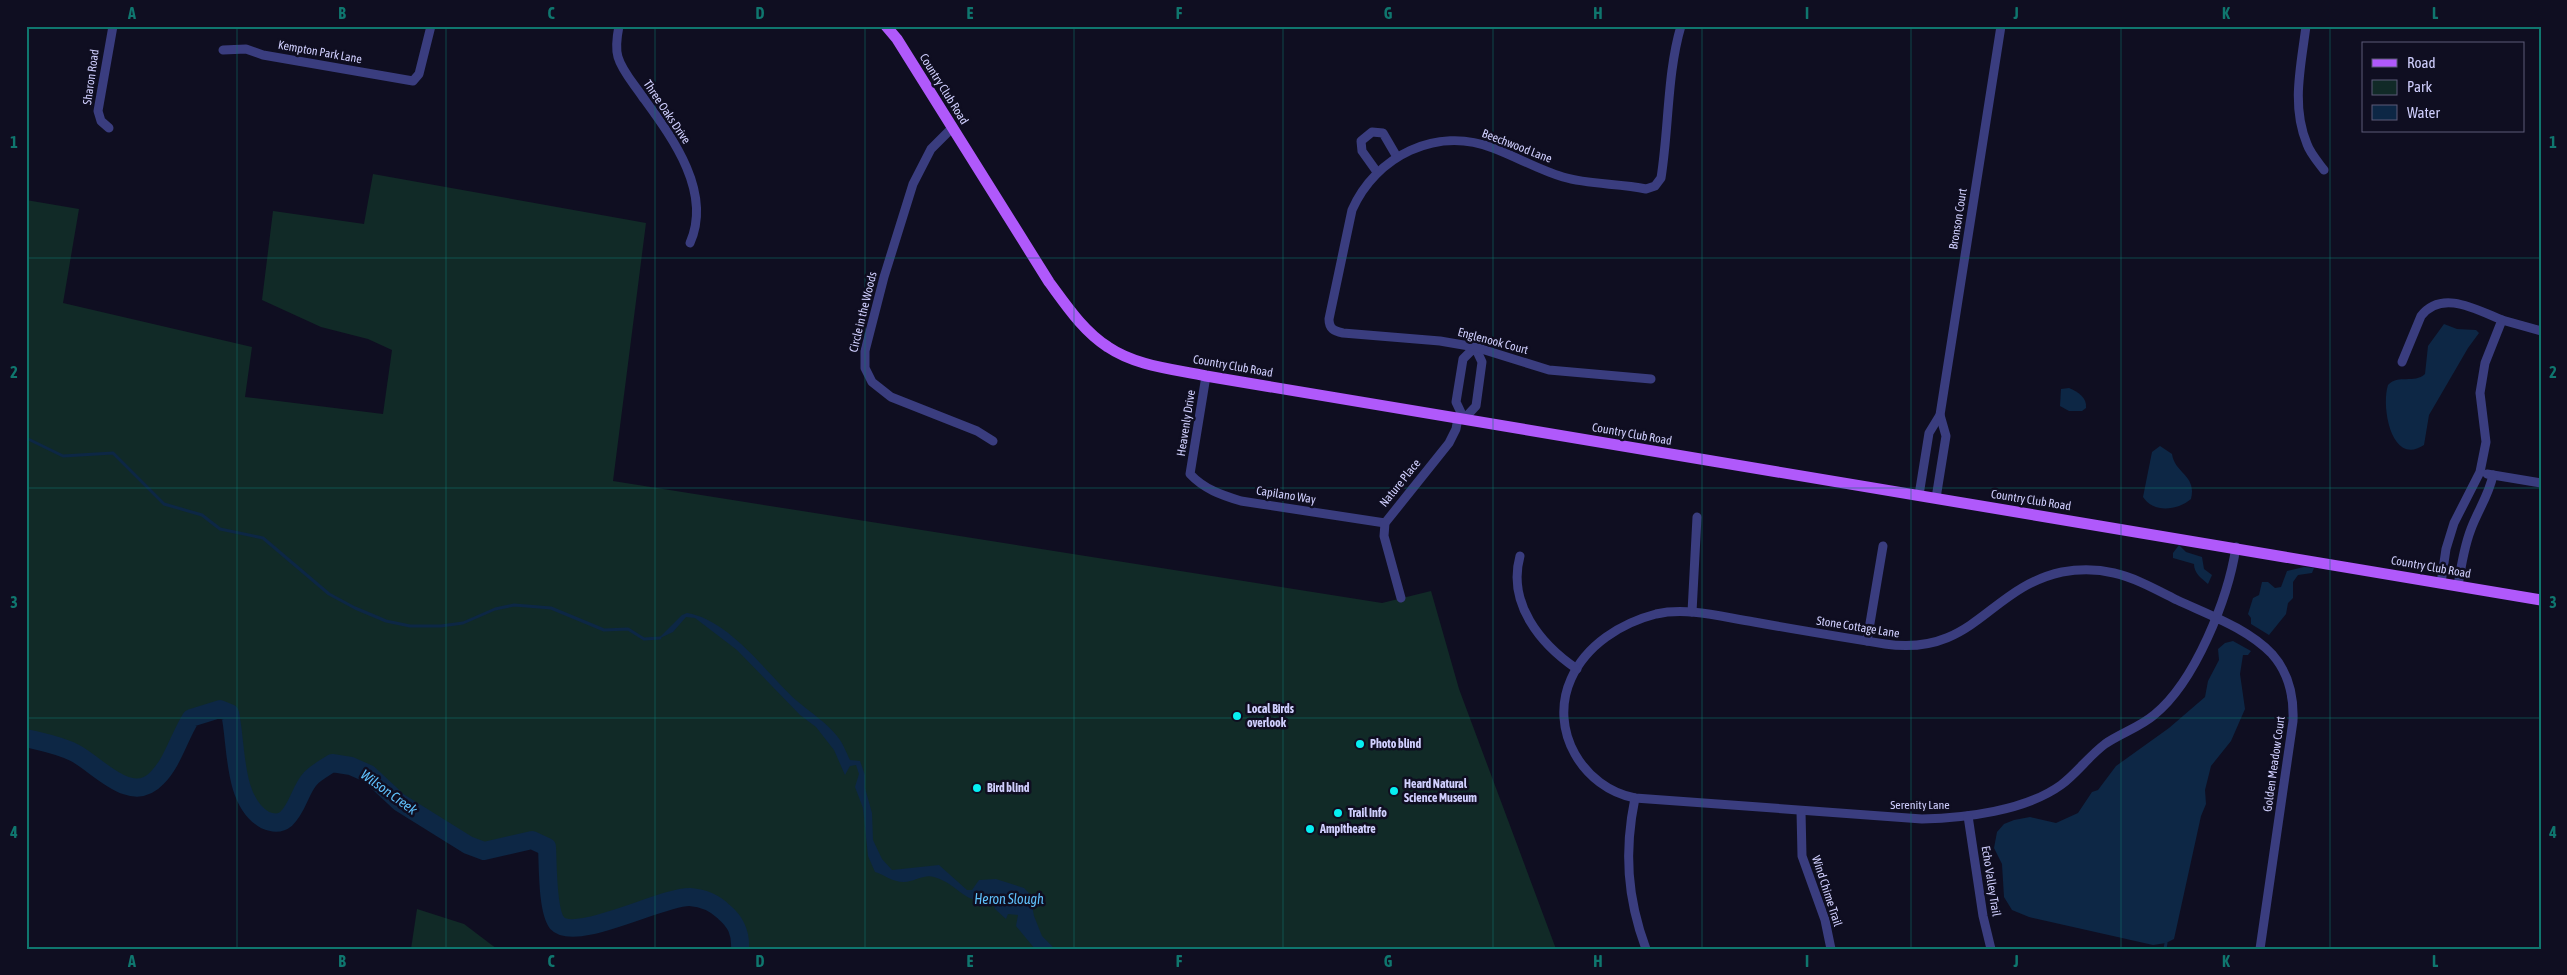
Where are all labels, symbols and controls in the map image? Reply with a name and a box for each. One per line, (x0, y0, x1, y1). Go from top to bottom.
text: A (127, 4, 136, 22)
text: B (338, 4, 346, 22)
text: C (547, 4, 555, 22)
text: D (756, 4, 765, 22)
text: E (967, 4, 974, 22)
text: F (1176, 4, 1183, 22)
text: G (1384, 4, 1393, 22)
text: H (1593, 4, 1603, 22)
text: I (1805, 4, 1809, 22)
text: J (2012, 4, 2019, 22)
text: K (2222, 4, 2230, 22)
text: L (2432, 4, 2439, 22)
street label: Kempton Park Lane (277, 38, 363, 66)
legend (2362, 42, 2524, 132)
street label: Sharon Road (80, 48, 102, 106)
street label: Country Club Road (917, 51, 971, 127)
text: Road (2407, 54, 2436, 71)
street label: Three Oaks Drive (641, 77, 693, 147)
text: Park (2407, 78, 2432, 95)
text: Water (2407, 104, 2440, 121)
street label: Beechwood Lane (1480, 126, 1554, 166)
text: 1 (10, 133, 18, 151)
text: 1 (2549, 133, 2557, 151)
street label: Bronson Court (1946, 187, 1970, 251)
street label: Circle in the Woods (846, 270, 880, 354)
street label: Englenook Court (1456, 325, 1530, 357)
street label: Country Club Road (1192, 352, 1274, 380)
text: 2 (10, 363, 18, 381)
text: 2 (2549, 363, 2557, 381)
street label: Heavenly Drive (1174, 389, 1198, 457)
street label: Country Club Road (1591, 420, 1673, 448)
street label: Nature Place (1377, 456, 1423, 510)
street label: Capilano Way (1255, 483, 1317, 507)
street label: Country Club Road (1990, 487, 2072, 513)
street label: Country Club Road (2390, 553, 2472, 581)
text: 3 (10, 593, 18, 611)
text: 3 (2549, 593, 2557, 611)
street label: Stone Cottage Lane (1815, 614, 1901, 640)
place label: Local Birds overlook (1247, 702, 1295, 730)
marker: Local Birds overlook (1231, 710, 1243, 722)
street label: Golden Meadow Court (2260, 715, 2288, 813)
place label: Photo blind (1370, 737, 1421, 751)
marker: Photo blind (1354, 738, 1366, 750)
water label: Wilson Creek (358, 766, 421, 818)
place label: Heard Natural Science Museum (1404, 777, 1477, 805)
place label: Bird blind (987, 781, 1030, 795)
marker: Bird blind (971, 782, 983, 794)
marker: Heard Natural Science Museum (1388, 785, 1400, 797)
street label: Serenity Lane (1890, 798, 1950, 812)
place label: Trail Info (1348, 806, 1387, 820)
marker: Trail Info (1332, 807, 1344, 819)
place label: Ampitheatre (1319, 822, 1376, 836)
text: 4 (9, 823, 18, 841)
marker: Ampitheatre (1304, 823, 1316, 835)
text: 4 (2548, 823, 2557, 841)
street label: Echo Valley Trail (1979, 845, 2004, 918)
street label: Wind Chime Trail (1809, 854, 1845, 929)
water label: Heron Slough (974, 891, 1044, 907)
text: A (127, 952, 136, 970)
text: B (338, 952, 346, 970)
text: C (547, 952, 555, 970)
text: D (756, 952, 765, 970)
text: E (967, 952, 974, 970)
text: F (1176, 952, 1183, 970)
text: G (1384, 952, 1393, 970)
text: H (1593, 952, 1603, 970)
text: I (1805, 952, 1809, 970)
text: J (2012, 952, 2019, 970)
text: K (2222, 952, 2230, 970)
text: L (2432, 952, 2439, 970)

